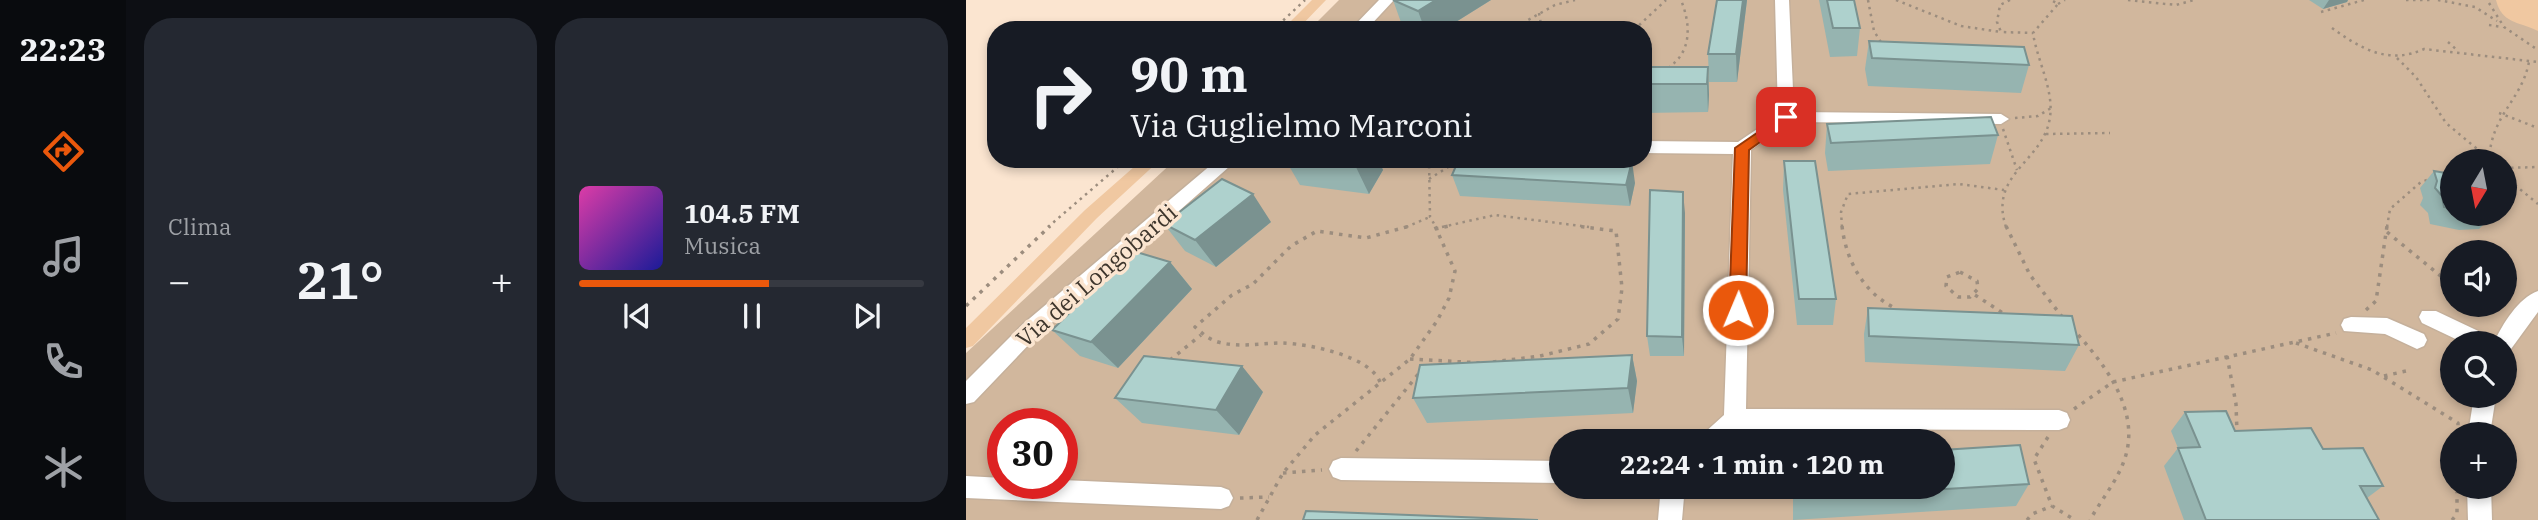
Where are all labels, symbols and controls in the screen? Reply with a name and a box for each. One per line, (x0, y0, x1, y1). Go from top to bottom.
text: 22:23 (20, 28, 106, 70)
text: 90 m (1130, 42, 1248, 105)
icon: right (1015, 49, 1106, 140)
pin (1756, 87, 1816, 147)
icon: arrive (1767, 98, 1805, 136)
text: Via Guglielmo Marconi (1130, 104, 1473, 146)
icon: directions (39, 127, 88, 176)
north arrow (2440, 149, 2516, 226)
map controls (2440, 149, 2517, 499)
text: 104.5 FM (684, 196, 800, 230)
street label: Via dei Longobardi (1009, 197, 1183, 353)
text: Clima (168, 211, 232, 241)
text: Musica (684, 230, 761, 260)
icon: music (39, 232, 88, 281)
button: sound (2440, 240, 2517, 317)
text: 21° (297, 246, 384, 313)
text: − (168, 256, 191, 305)
text: + (490, 256, 513, 305)
position arrow (1701, 273, 1775, 347)
icon: previous (618, 297, 656, 335)
icon: pause (733, 297, 771, 335)
icon: next (848, 297, 886, 335)
button: search (2440, 331, 2517, 408)
icon: phone (39, 337, 88, 386)
speed limit sign: 30 (987, 408, 1078, 499)
button: + (2440, 422, 2517, 499)
icon: climate (39, 443, 88, 492)
text: 22:24 · 1 min · 120 m (1620, 447, 1884, 481)

